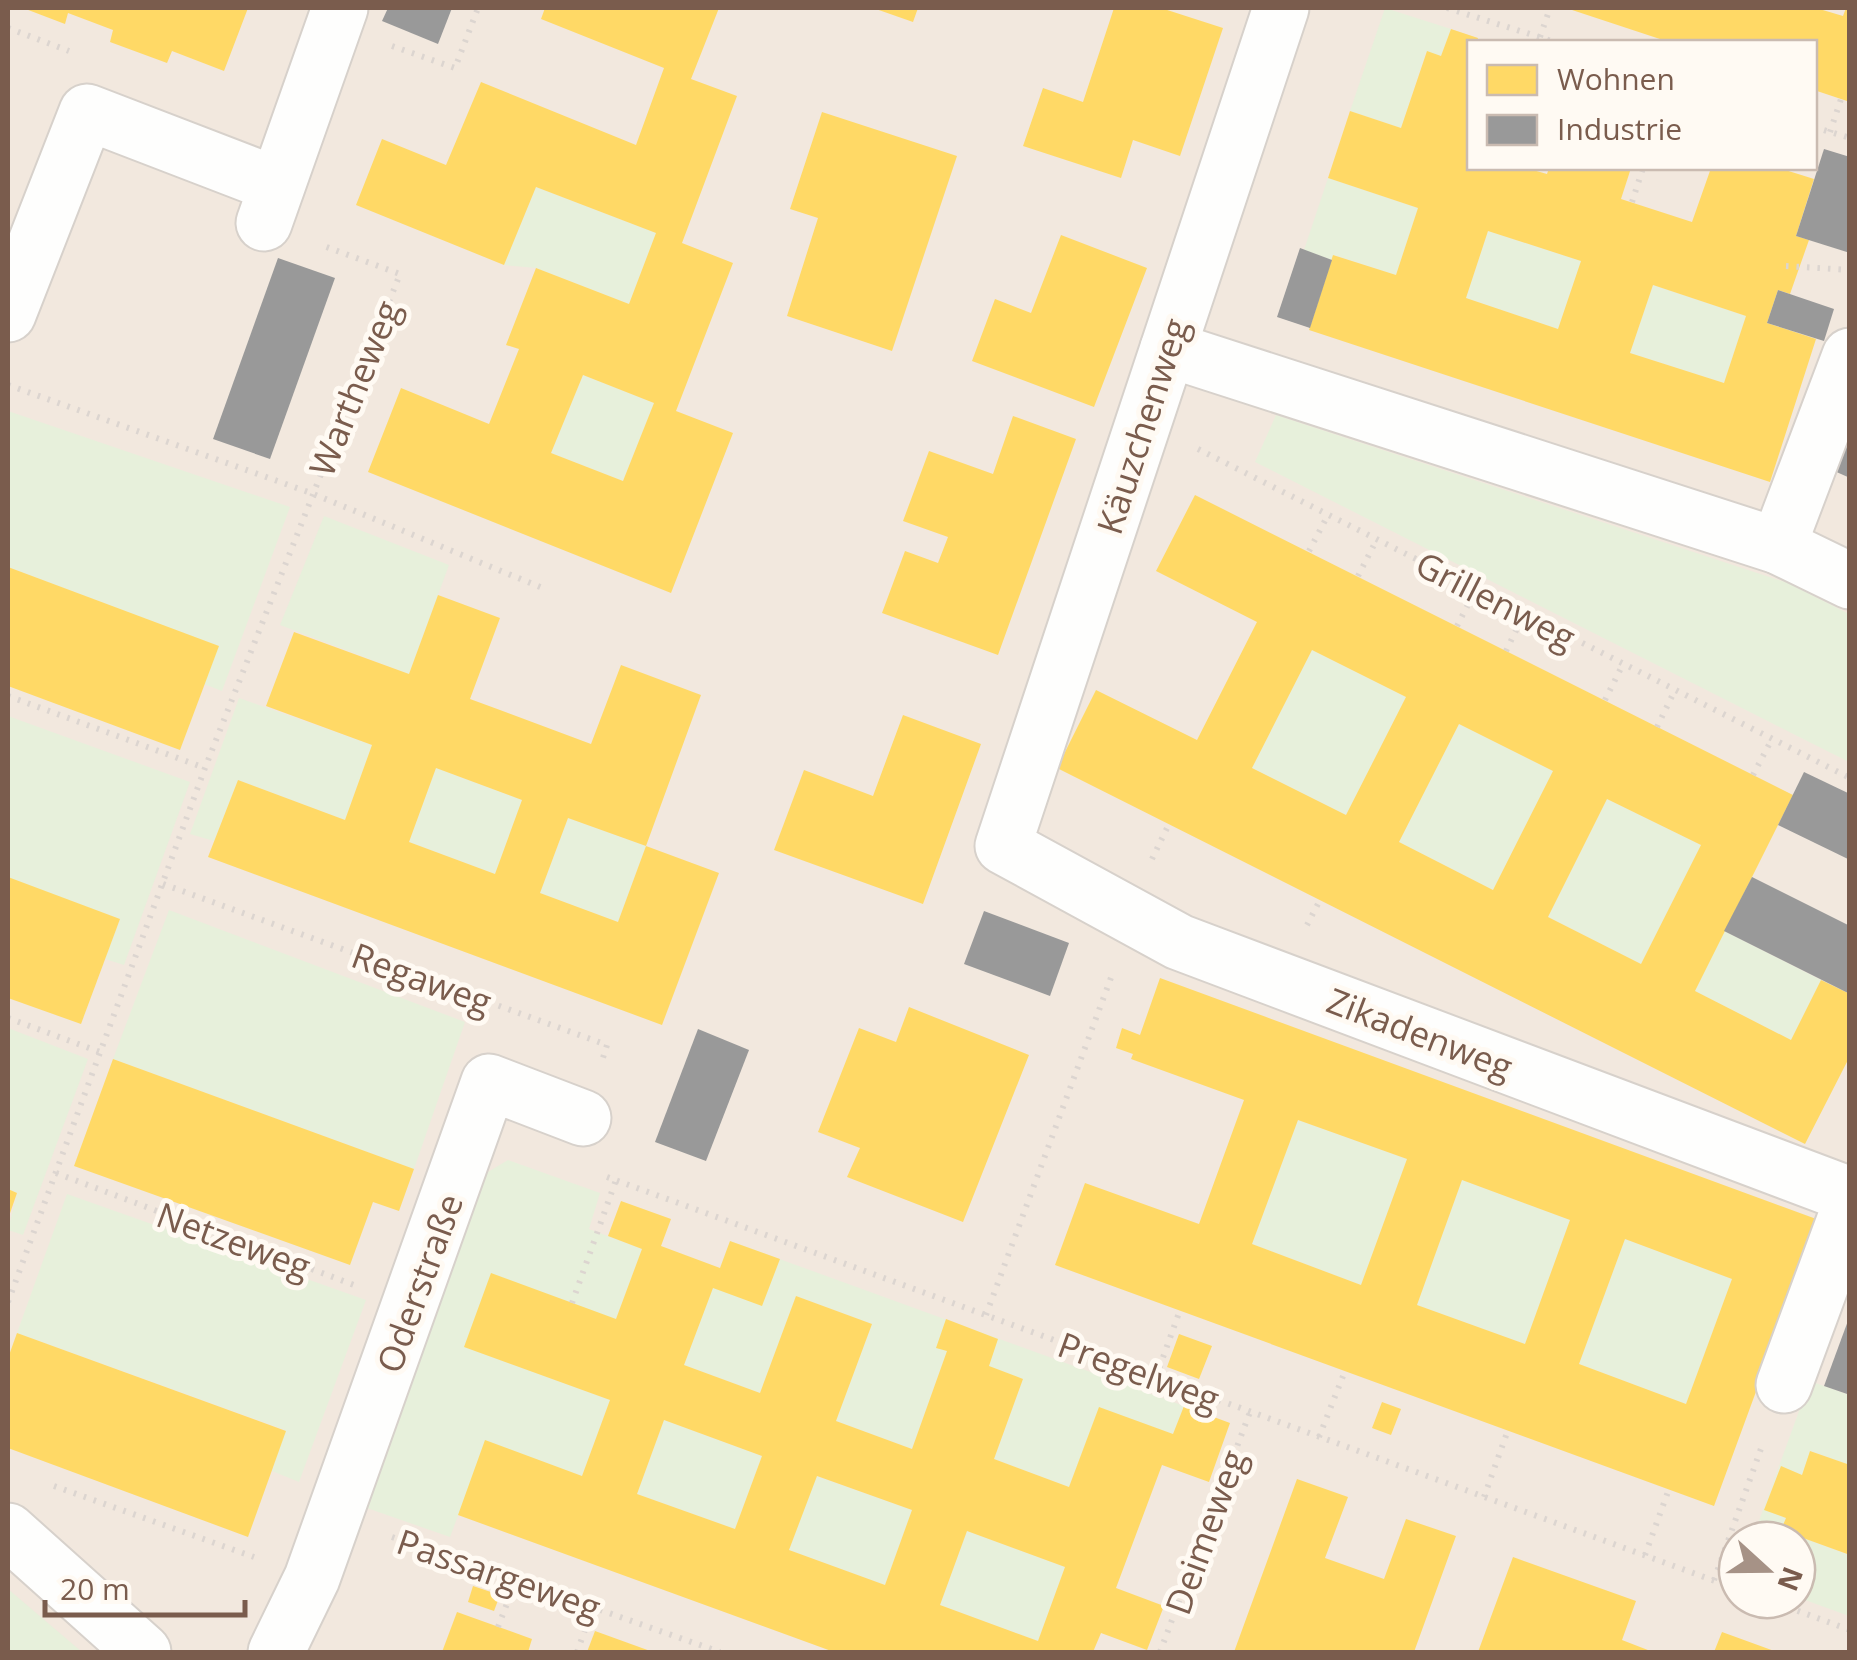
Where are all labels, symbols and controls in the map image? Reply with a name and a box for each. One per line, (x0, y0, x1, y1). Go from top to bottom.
legend (1467, 40, 1817, 170)
text: Wohnen (1557, 58, 1675, 99)
text: Industrie (1557, 108, 1682, 149)
street label: Wartheweg (297, 293, 411, 483)
street label: Käuzchenweg (1085, 312, 1199, 540)
street label: Grillenweg (1408, 540, 1584, 660)
street label: Regaweg (346, 931, 498, 1025)
street label: Zikadenweg (1321, 976, 1519, 1090)
street label: Oderstraße (365, 1187, 473, 1379)
street label: Netzeweg (151, 1190, 317, 1290)
street label: Pregelweg (1052, 1320, 1226, 1422)
street label: Deimeweg (1154, 1443, 1256, 1621)
street label: Passargeweg (391, 1517, 607, 1631)
north arrow (1717, 1520, 1817, 1620)
scale bar (45, 1555, 245, 1617)
text: N (1769, 1562, 1813, 1597)
text: 20 m (60, 1568, 130, 1609)

